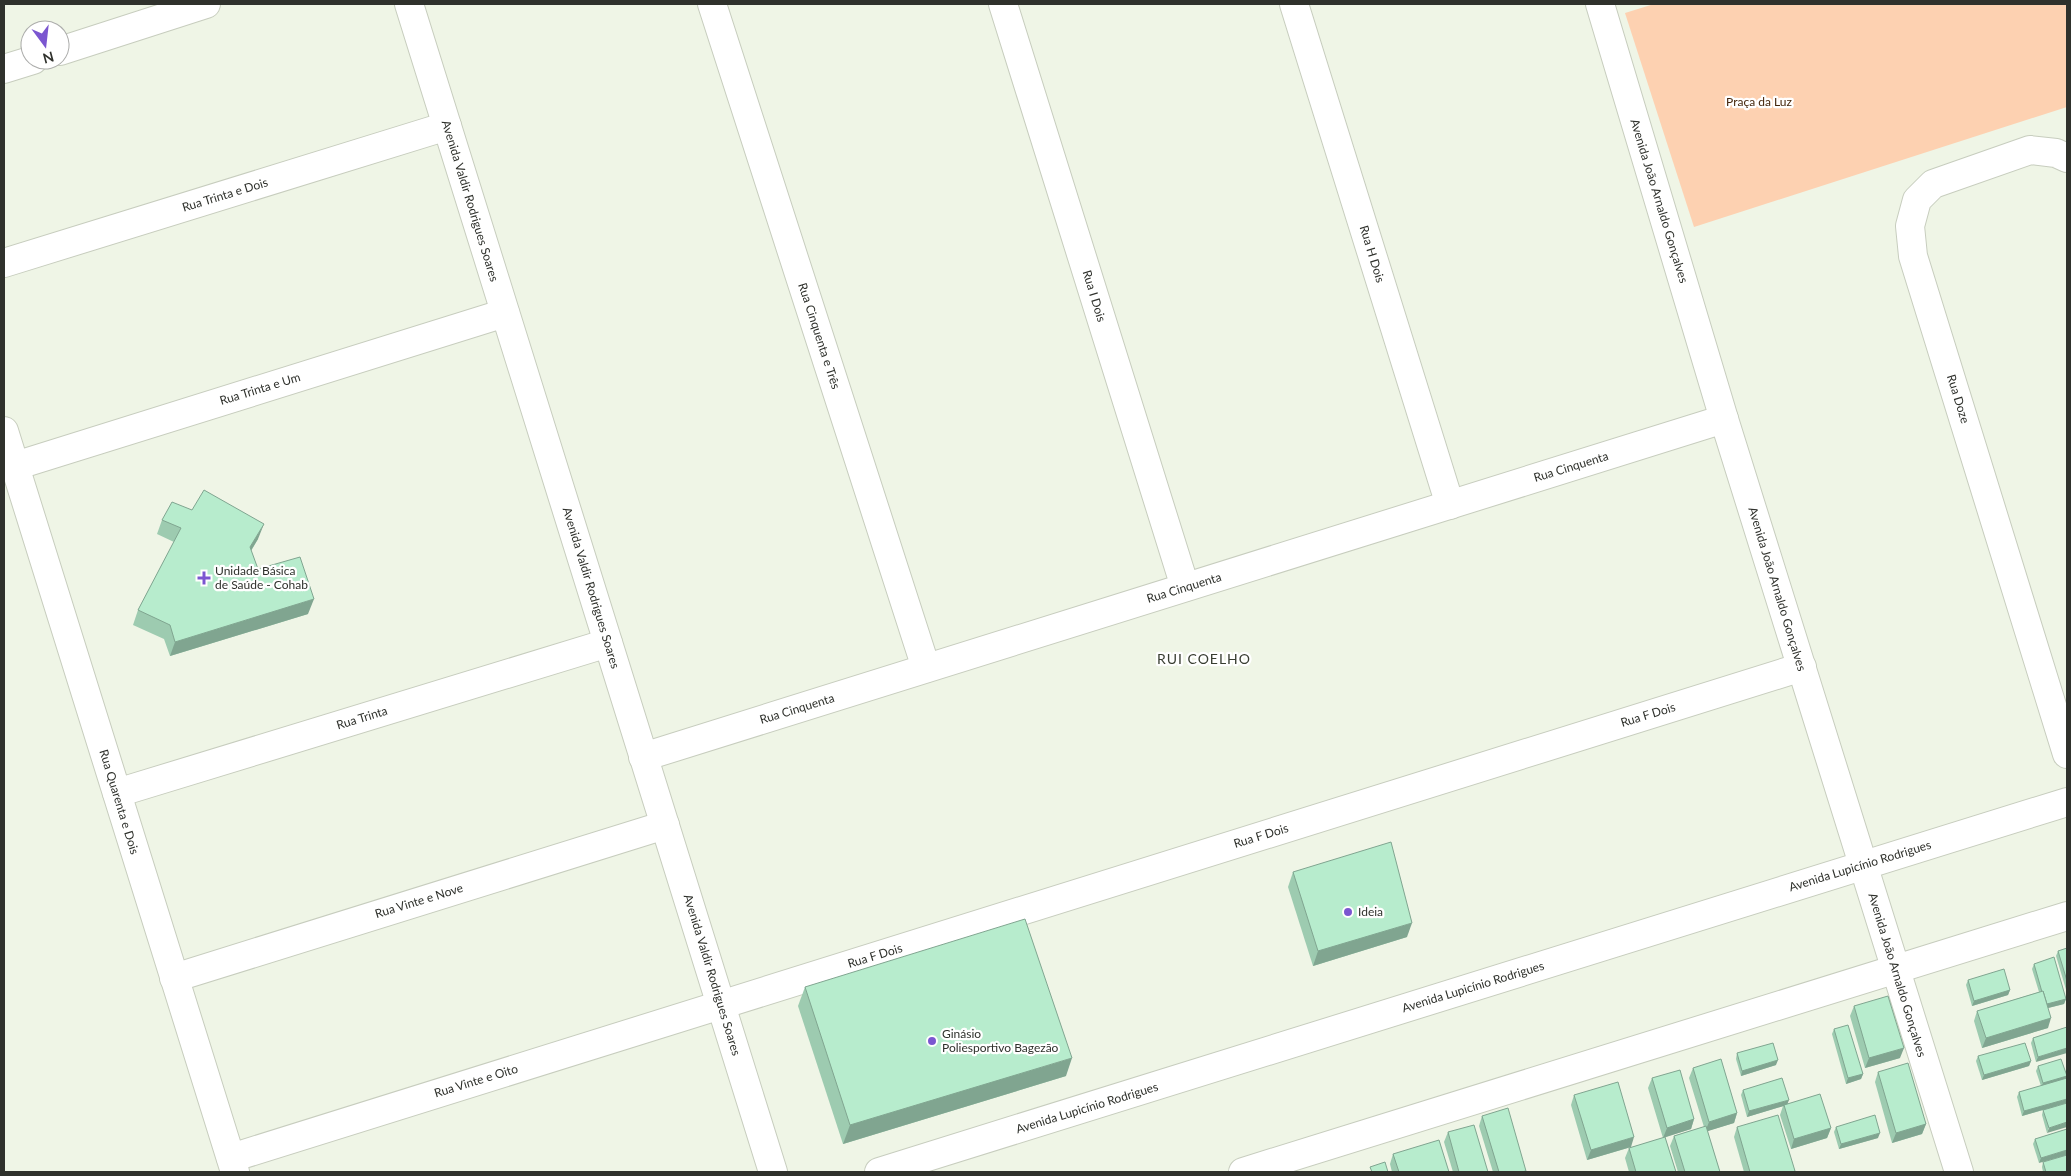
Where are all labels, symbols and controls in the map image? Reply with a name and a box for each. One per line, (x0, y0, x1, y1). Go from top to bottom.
north arrow (20, 20, 70, 70)
text: N (41, 48, 56, 68)
park label: Praça da Luz (1726, 94, 1792, 109)
street label: Avenida João Arnaldo Gonçalves (1627, 117, 1692, 285)
street label: Avenida Valdir Rodrigues Soares (439, 118, 502, 283)
street label: Rua Trinta e Dois (180, 174, 270, 215)
street label: Rua H Dois (1357, 223, 1388, 284)
street label: Rua I Dois (1080, 268, 1109, 324)
street label: Rua Cinquenta e Três (795, 281, 844, 391)
street label: Rua Trinta e Um (218, 369, 302, 408)
street label: Rua Doze (1944, 373, 1973, 425)
street label: Rua Cinquenta (1532, 448, 1610, 485)
street label: Avenida Valdir Rodrigues Soares (560, 505, 623, 670)
street label: Avenida João Arnaldo Gonçalves (1745, 505, 1810, 673)
place label: Unidade Básica de Saúde - Cohab (215, 563, 308, 592)
street label: Rua Cinquenta (1145, 569, 1223, 606)
marker: Unidade Básica de Saúde - Cohab (197, 571, 211, 585)
district label: RUI COELHO (1157, 650, 1251, 667)
street label: Rua Cinquenta (758, 690, 836, 727)
street label: Rua F Dois (1619, 699, 1677, 730)
street label: Rua Trinta (335, 703, 389, 732)
street label: Rua Quarenta e Dois (96, 748, 143, 856)
street label: Rua F Dois (1232, 820, 1290, 851)
street label: Avenida Lupicínio Rodrigues (1787, 837, 1933, 894)
street label: Rua Vinte e Nove (373, 880, 465, 921)
street label: Avenida João Arnaldo Gonçalves (1865, 891, 1930, 1059)
street label: Avenida Valdir Rodrigues Soares (681, 892, 744, 1057)
place label: Ideia (1358, 904, 1383, 919)
marker: Ideia (1342, 906, 1354, 918)
street label: Rua F Dois (846, 940, 904, 971)
street label: Avenida Lupicínio Rodrigues (1400, 958, 1546, 1015)
place label: Ginásio Poliesportivo Bagezão (942, 1026, 1059, 1055)
marker: Ginásio Poliesportivo Bagezão (926, 1035, 938, 1047)
street label: Rua Vinte e Oito (432, 1061, 520, 1100)
street label: Avenida Lupicínio Rodrigues (1014, 1079, 1160, 1136)

